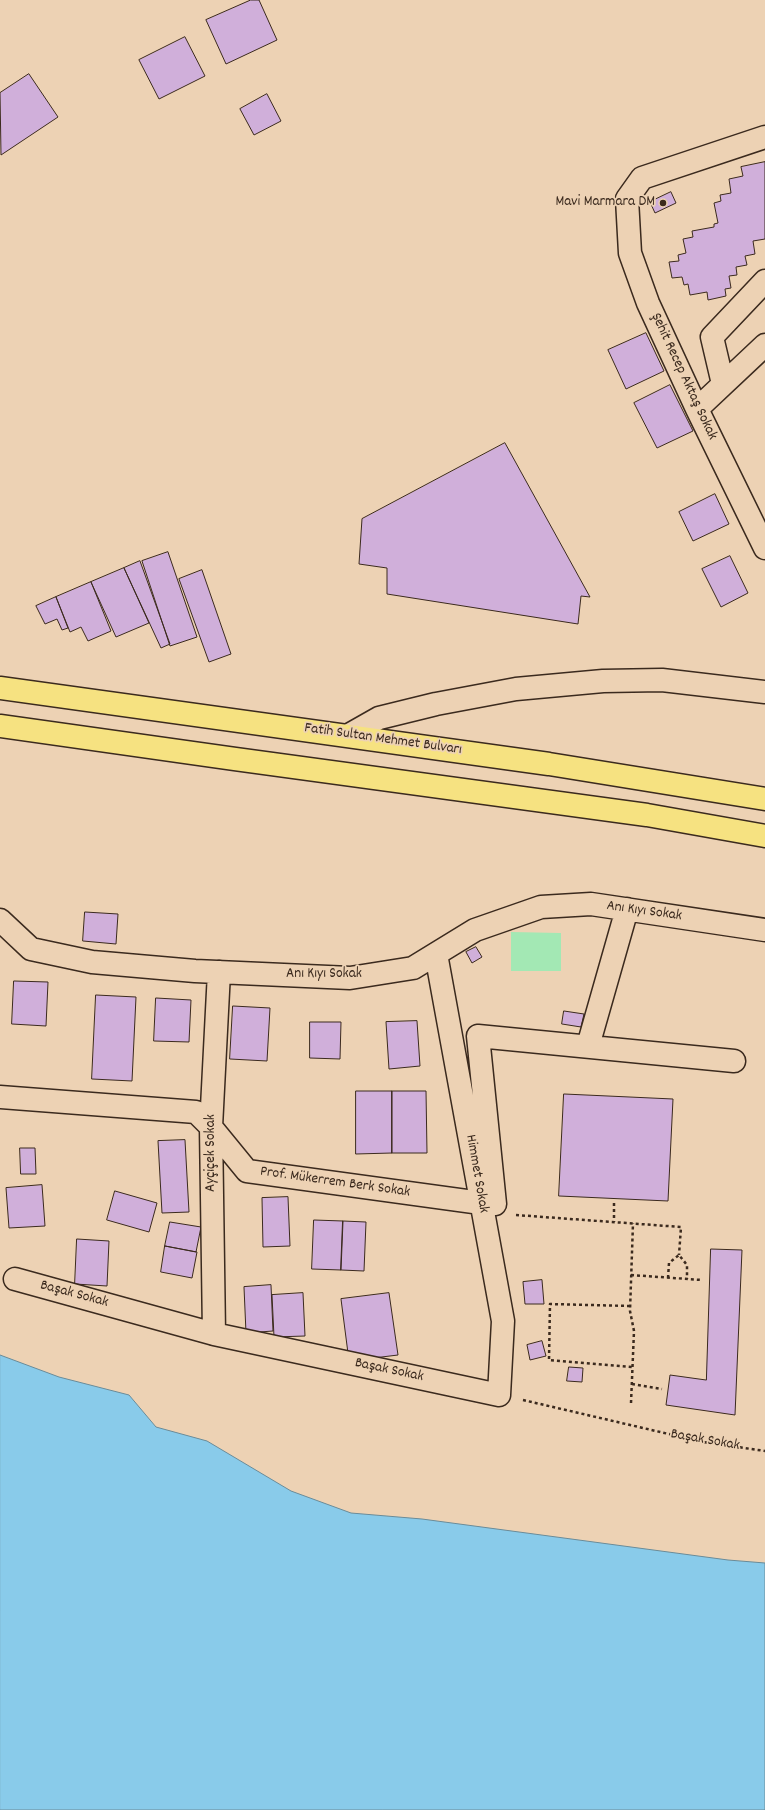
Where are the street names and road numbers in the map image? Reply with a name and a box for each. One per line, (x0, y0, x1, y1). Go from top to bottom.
street label: Şehit Recep Aktaş Sokak (646, 311, 720, 443)
street label: Fatih Sultan Mehmet Bulvarı (303, 720, 463, 760)
street label: Anı Kıyı Sokak (605, 898, 683, 926)
street label: Anı Kıyı Sokak (286, 966, 362, 984)
street label: Ayçiçek Sokak (203, 1114, 221, 1192)
street label: Himmet Sokak (460, 1133, 492, 1215)
street label: Prof. Mükerrem Berk Sokak (259, 1164, 411, 1202)
street label: Başak Sokak (38, 1277, 110, 1313)
street label: Başak Sokak (353, 1355, 425, 1387)
street label: Başak Sokak (669, 1426, 741, 1456)

